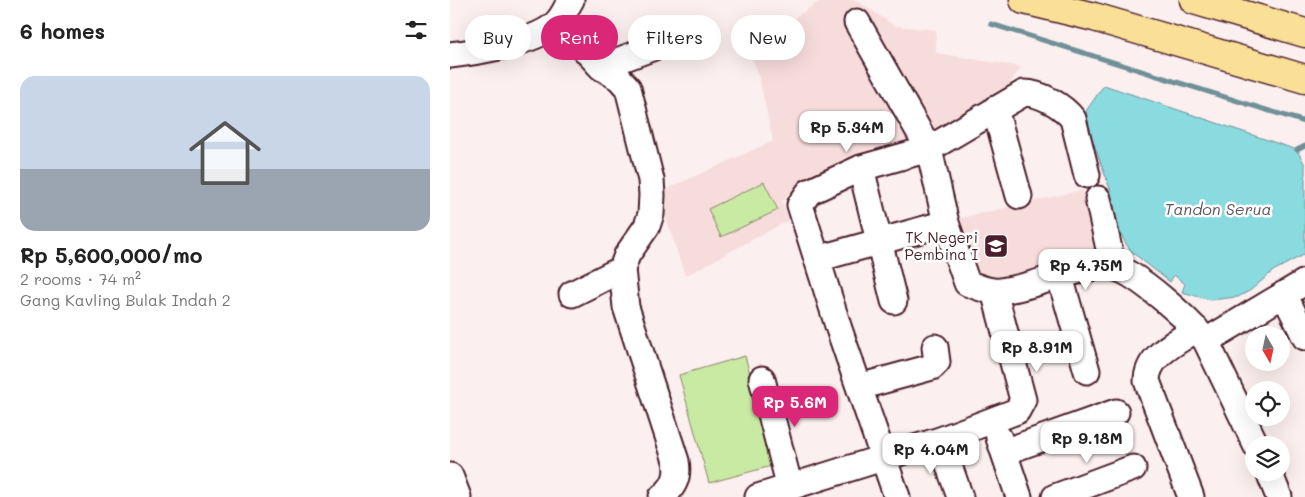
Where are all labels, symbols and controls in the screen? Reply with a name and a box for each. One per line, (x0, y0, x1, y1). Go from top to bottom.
chip: Buy (465, 15, 531, 60)
chip: Rent (541, 15, 618, 60)
chip: Filters (628, 15, 721, 60)
chip: New (731, 15, 805, 60)
icon: filters (402, 16, 430, 44)
text: 6 homes (20, 17, 105, 44)
icon: home (180, 108, 270, 198)
pin: Rp 5.34M (795, 110, 899, 153)
text: Rp 5.34M (810, 116, 884, 137)
water label: Tandon Serua (1164, 198, 1272, 219)
place label: TK Negeri Pembina I (904, 227, 978, 264)
school or university icon: TK Negeri Pembina I (983, 233, 1009, 259)
text: Rp 5,600,000/mo (20, 241, 202, 268)
pin: Rp 4.75M (1034, 248, 1138, 291)
text: Rp 4.75M (1049, 254, 1123, 275)
text: 2 rooms · 74 m² (20, 268, 141, 289)
text: Gang Kavling Bulak Indah 2 (20, 289, 231, 310)
north arrow (1245, 326, 1290, 371)
map controls (1245, 326, 1290, 481)
pin: Rp 8.91M (985, 330, 1089, 373)
text: Rp 8.91M (1001, 336, 1073, 357)
button: locate (1245, 381, 1290, 426)
pin: Rp 5.6M (749, 386, 841, 428)
text: Rp 5.6M (763, 391, 827, 412)
pin: Rp 9.18M (1035, 422, 1139, 464)
text: Rp 9.18M (1051, 427, 1123, 448)
pin: Rp 4.04M (879, 432, 983, 475)
button: layers (1245, 436, 1290, 481)
text: Rp 4.04M (893, 438, 969, 459)

